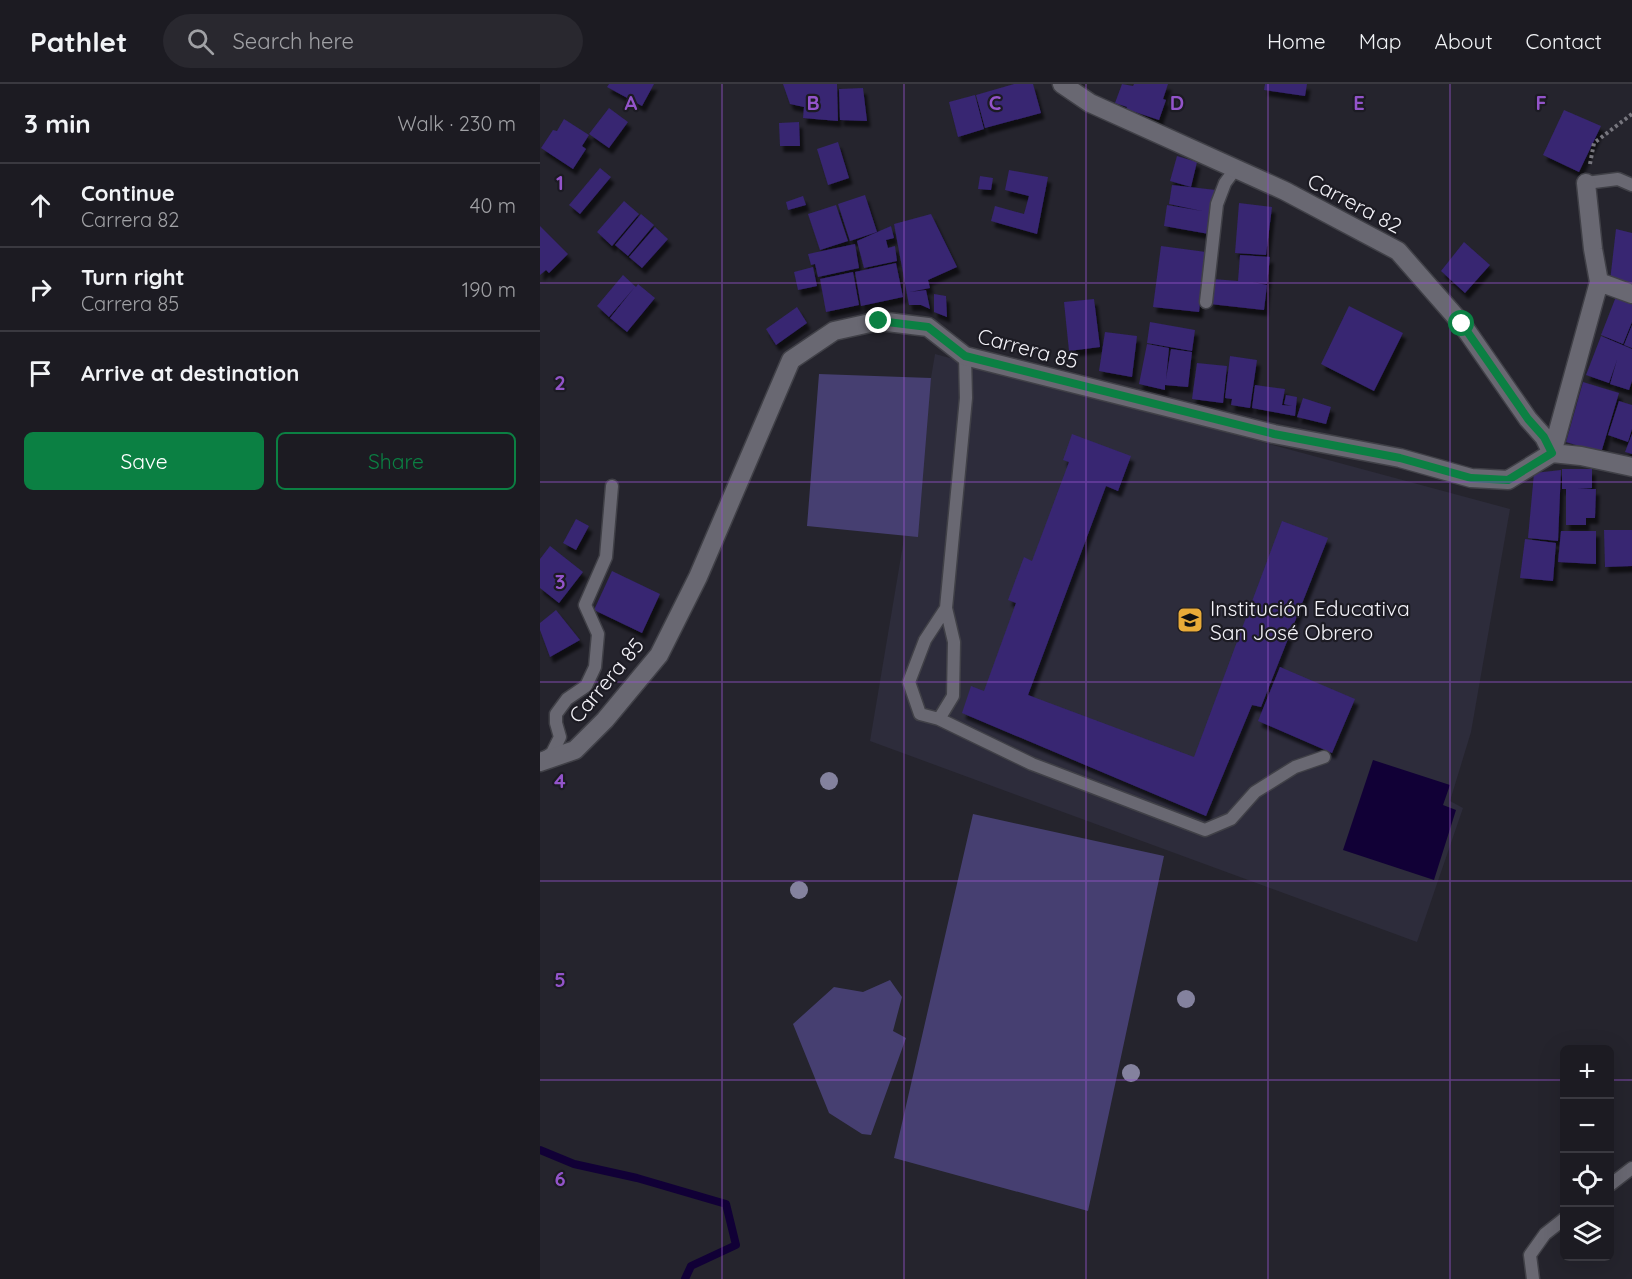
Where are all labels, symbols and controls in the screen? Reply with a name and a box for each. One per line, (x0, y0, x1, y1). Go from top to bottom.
search box (163, 14, 583, 68)
text: Pathlet (30, 24, 127, 59)
icon: search (184, 25, 217, 58)
text: Search here (232, 27, 354, 55)
text: Home (1267, 28, 1326, 54)
text: Map (1359, 28, 1402, 54)
text: About (1435, 28, 1493, 54)
text: Contact (1526, 28, 1602, 54)
text: A (625, 90, 638, 115)
text: B (806, 90, 820, 115)
text: C (989, 90, 1002, 115)
text: D (1170, 90, 1184, 115)
text: E (1353, 90, 1365, 115)
text: F (1535, 90, 1547, 115)
text: 3 min (24, 107, 91, 140)
text: Walk · 230 m (397, 111, 516, 136)
street label: Carrera 82 (1303, 167, 1407, 239)
text: 1 (556, 170, 564, 195)
text: Continue (81, 179, 175, 207)
icon: ahead (24, 189, 57, 222)
text: 40 m (470, 193, 516, 218)
text: Carrera 82 (81, 207, 179, 232)
text: Turn right (81, 263, 185, 291)
icon: right (24, 273, 57, 306)
text: 190 m (462, 277, 516, 302)
text: Carrera 85 (81, 291, 179, 316)
route end (865, 307, 891, 333)
route start (1448, 310, 1474, 336)
street label: Carrera 85 (975, 322, 1081, 374)
icon: arrive (24, 357, 57, 390)
text: Arrive at destination (81, 359, 299, 387)
text: 2 (554, 370, 566, 395)
button: Save (24, 432, 264, 490)
button: Share (276, 432, 516, 490)
text: 3 (555, 569, 565, 594)
place label: Institución Educativa San José Obrero (1210, 595, 1410, 645)
school or university icon: Institución Educativa San José Obrero (1175, 605, 1205, 635)
street label: Carrera 85 (563, 632, 649, 728)
text: 4 (554, 768, 566, 793)
text: 5 (554, 967, 566, 992)
map controls (1560, 1045, 1614, 1261)
button: + (1560, 1045, 1614, 1099)
button: − (1560, 1099, 1614, 1153)
button: locate (1560, 1153, 1614, 1207)
text: 6 (554, 1166, 566, 1191)
button: layers (1560, 1207, 1614, 1261)

